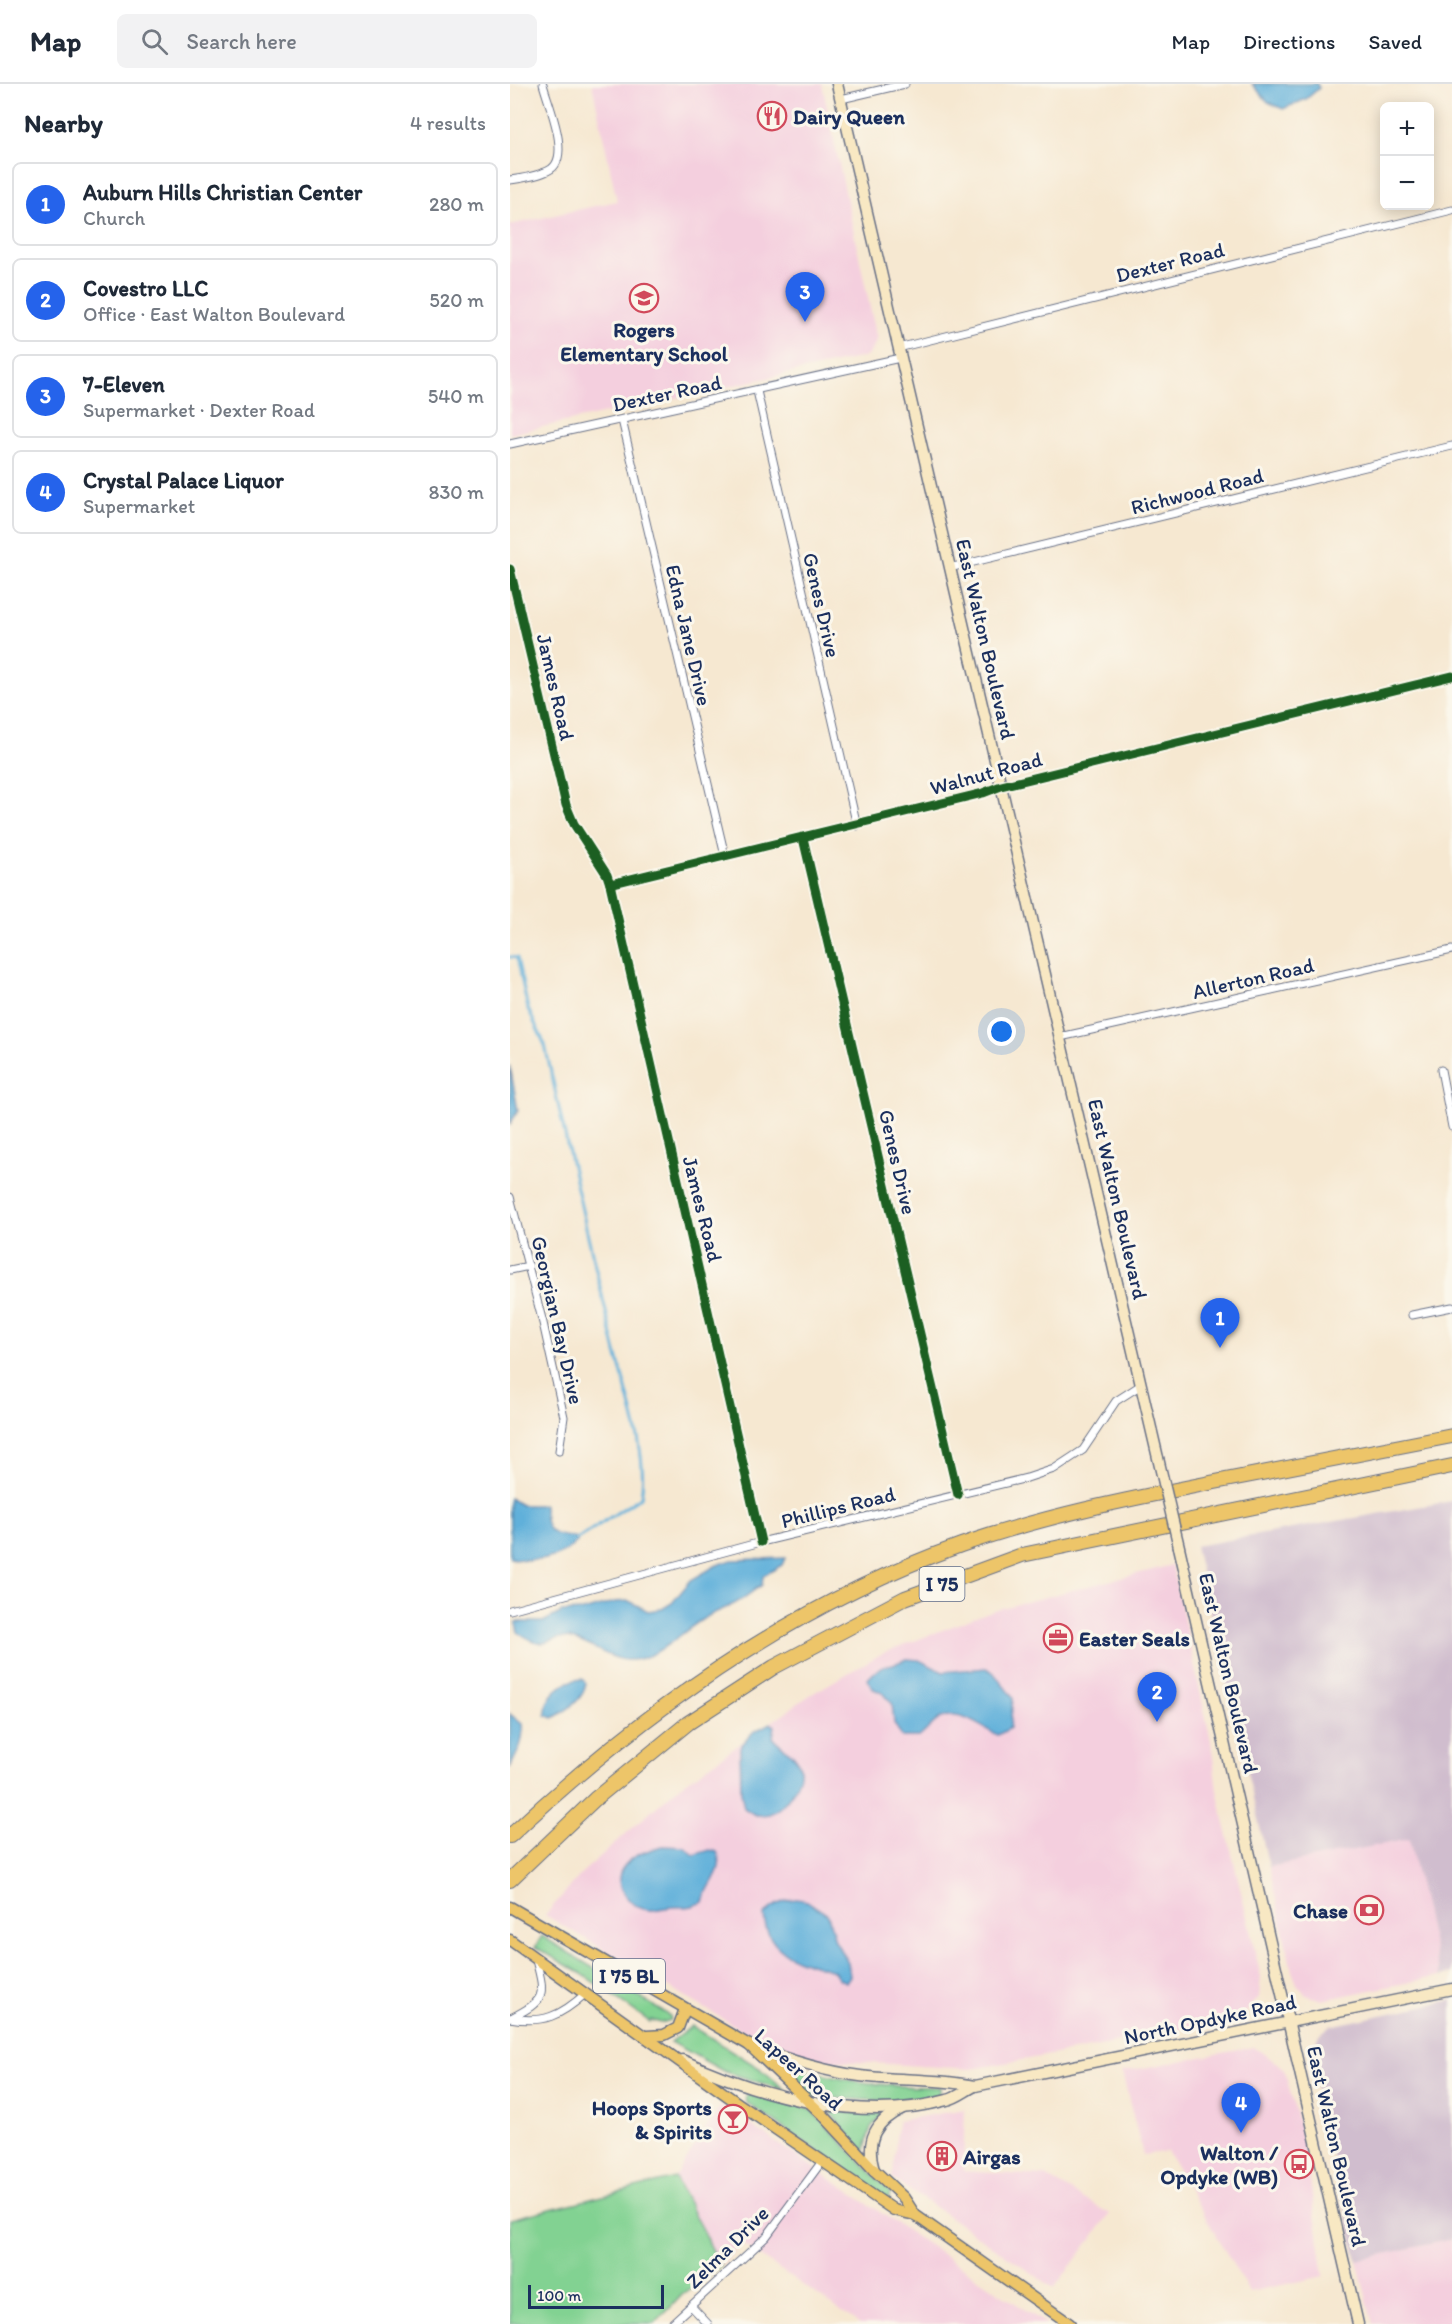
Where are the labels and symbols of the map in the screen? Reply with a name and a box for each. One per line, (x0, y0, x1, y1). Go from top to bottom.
restaurant icon: Dairy Queen (756, 100, 788, 132)
place label: Dairy Queen (793, 104, 905, 130)
street label: Dexter Road (1113, 236, 1227, 288)
pin: 3 (786, 272, 824, 322)
school or university icon: Rogers Elementary School (628, 282, 660, 314)
place label: Rogers Elementary School (560, 317, 729, 367)
street label: Dexter Road (610, 369, 724, 417)
street label: Richwood Road (1128, 462, 1266, 520)
street label: East Walton Boulevard (951, 536, 1021, 742)
street label: Genes Drive (798, 550, 846, 660)
street label: Edna Jane Drive (661, 562, 717, 708)
street label: James Road (532, 631, 581, 743)
street label: Walnut Road (927, 746, 1045, 800)
street label: Allerton Road (1190, 952, 1317, 1004)
your location (987, 1017, 1016, 1046)
street label: East Walton Boulevard (1083, 1096, 1153, 1302)
street label: Genes Drive (874, 1107, 922, 1217)
street label: James Road (678, 1153, 728, 1265)
street label: Georgian Bay Drive (526, 1233, 590, 1407)
pin: 1 (1200, 1298, 1240, 1348)
street label: Phillips Road (778, 1481, 898, 1533)
road number: I 75 (920, 1567, 964, 1601)
street label: East Walton Boulevard (1194, 1570, 1264, 1776)
office icon: Easter Seals (1042, 1622, 1074, 1654)
place label: Easter Seals (1079, 1626, 1190, 1651)
pin: 2 (1138, 1672, 1176, 1722)
bank icon: Chase (1353, 1894, 1385, 1926)
place label: Chase (1293, 1898, 1348, 1923)
road number: I 75 BL (593, 1959, 665, 1993)
street label: North Opdyke Road (1122, 1989, 1298, 2049)
street label: Lapeer Road (750, 2023, 849, 2116)
street label: East Walton Boulevard (1302, 2043, 1372, 2249)
pin: 4 (1222, 2084, 1260, 2133)
place label: Hoops Sports & Spirits (592, 2095, 712, 2145)
bar icon: Hoops Sports & Spirits (717, 2103, 749, 2135)
building icon: Airgas (926, 2140, 958, 2172)
place label: Walton / Opdyke (WB) (1160, 2140, 1278, 2190)
place label: Airgas (962, 2144, 1021, 2170)
bus stop icon: Walton / Opdyke (WB) (1283, 2148, 1315, 2180)
street label: Zelma Drive (680, 2200, 774, 2294)
scale bar (528, 2282, 664, 2310)

